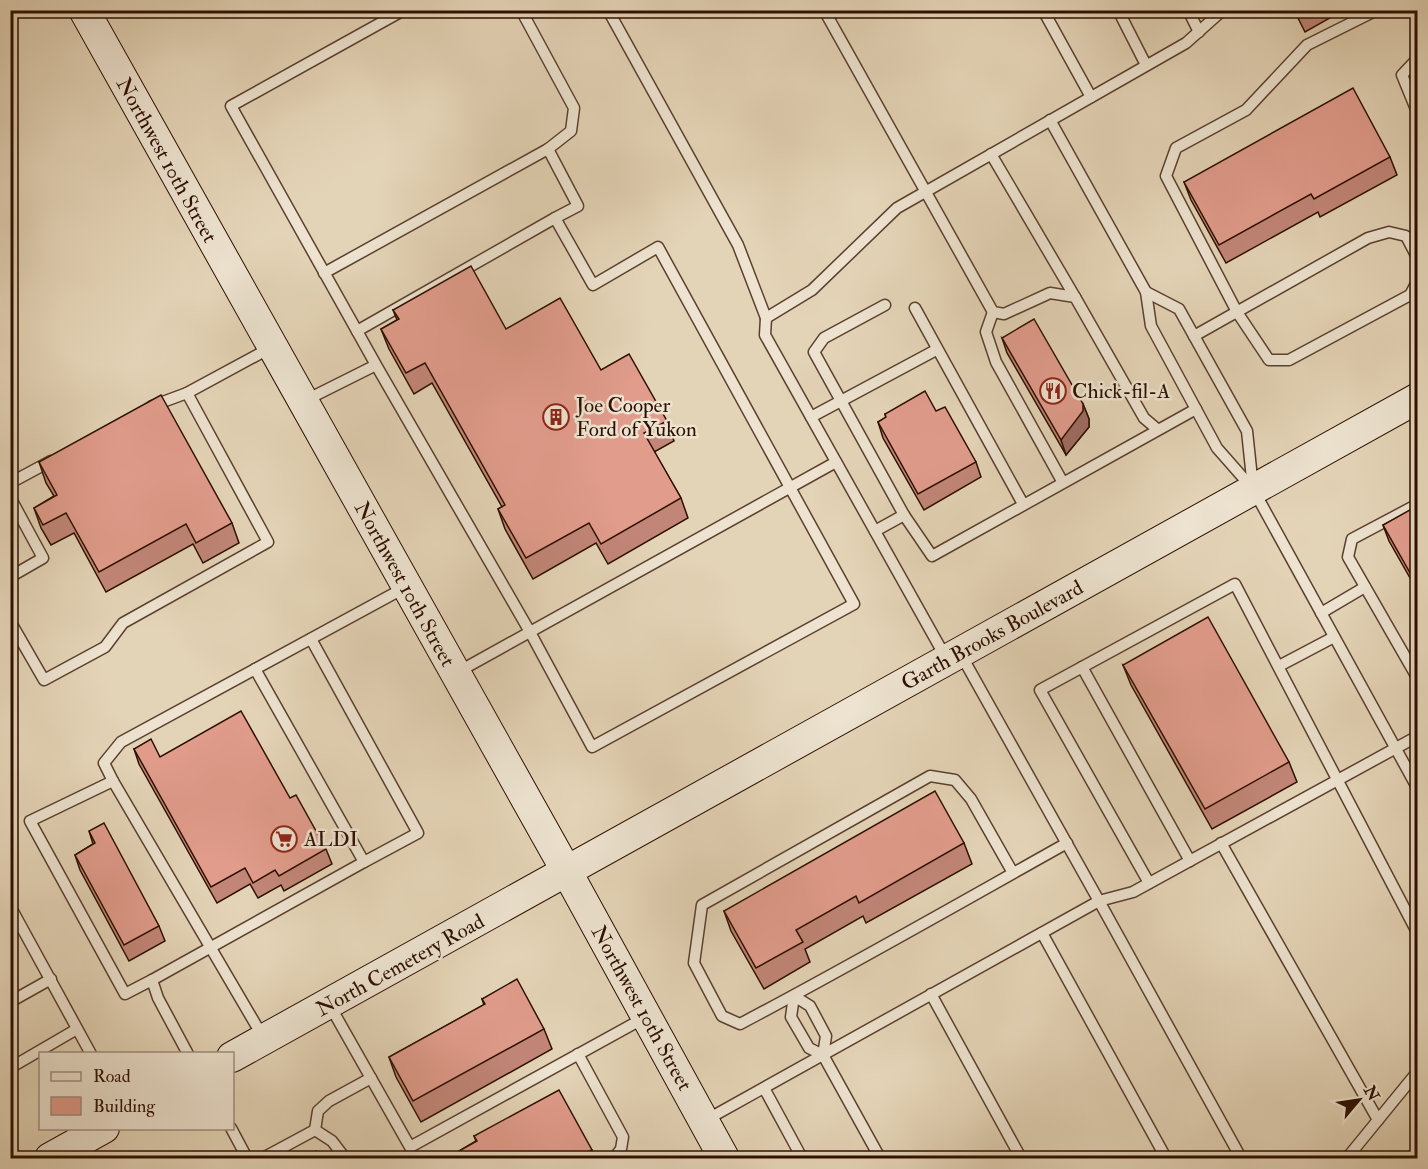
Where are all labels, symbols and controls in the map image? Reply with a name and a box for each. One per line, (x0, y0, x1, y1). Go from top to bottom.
street label: Northwest 10th Street (110, 73, 223, 248)
restaurant icon: Chick-fil-A (1038, 376, 1068, 406)
place label: Chick-fil-A (1072, 378, 1170, 405)
place label: Joe Cooper Ford of Yukon (575, 392, 697, 443)
building icon: Joe Cooper Ford of Yukon (541, 402, 571, 432)
street label: Northwest 10th Street (348, 497, 461, 672)
street label: Garth Brooks Boulevard (897, 574, 1088, 697)
supermarket icon: ALDI (269, 824, 299, 854)
place label: ALDI (303, 826, 358, 853)
street label: North Cemetery Road (311, 908, 490, 1023)
street label: Northwest 10th Street (585, 921, 698, 1096)
legend (39, 1052, 234, 1130)
text: Road (93, 1065, 131, 1088)
north arrow (1329, 1070, 1389, 1130)
text: N (1359, 1081, 1384, 1105)
text: Building (93, 1095, 156, 1118)

